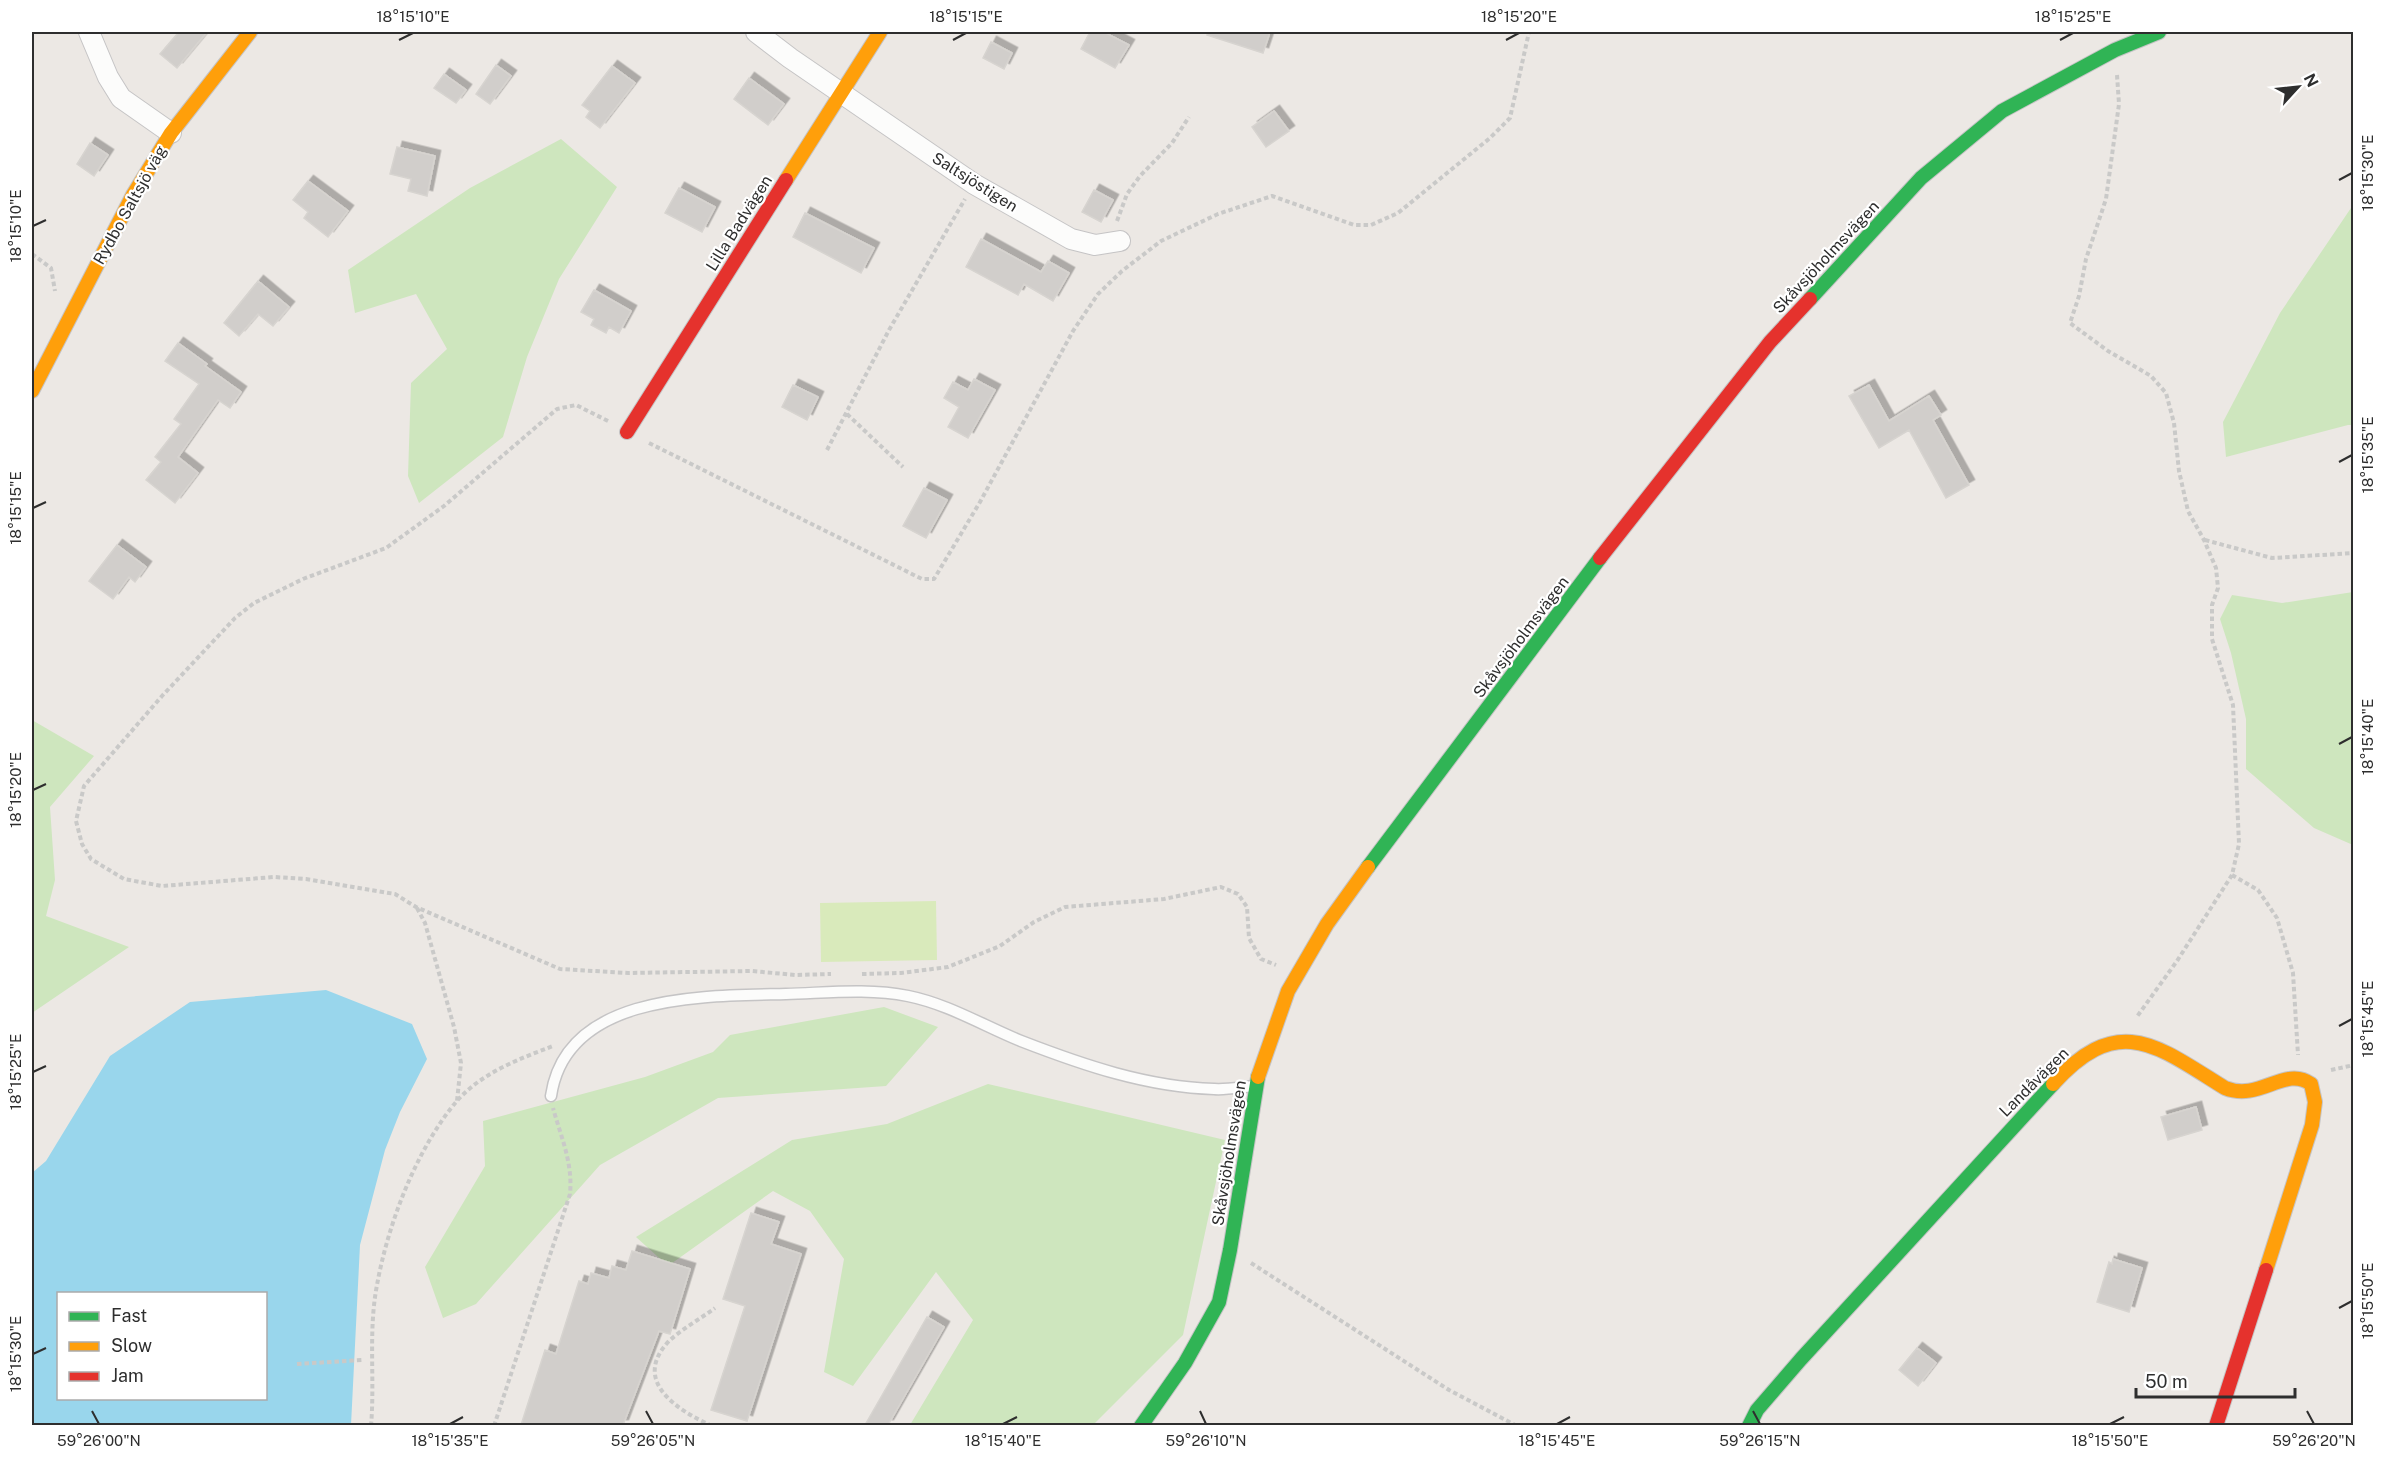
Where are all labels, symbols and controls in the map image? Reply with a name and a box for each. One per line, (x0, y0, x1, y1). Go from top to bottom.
text: 18°15'10"E (376, 8, 450, 25)
text: 18°15'15"E (929, 8, 1003, 25)
text: 18°15'20"E (1481, 8, 1557, 25)
text: 18°15'25"E (2035, 8, 2111, 25)
north arrow (2268, 57, 2328, 117)
text: N (2300, 71, 2322, 90)
text: 18°15'30"E (2359, 135, 2376, 211)
street label: Rydbo Saltsjö väg (89, 142, 171, 268)
street label: Saltsjöstigen (929, 148, 1021, 216)
street label: Lilla Badvägen (702, 172, 776, 274)
text: 18°15'10"E (7, 189, 24, 263)
street label: Skåvsjöholmsvägen (1769, 197, 1883, 317)
text: 18°15'35"E (2359, 417, 2376, 493)
text: 18°15'15"E (7, 471, 24, 545)
street label: Skåvsjöholmsvägen (1469, 573, 1573, 701)
text: 18°15'40"E (2359, 699, 2376, 775)
text: 18°15'20"E (7, 752, 24, 828)
text: 18°15'45"E (2359, 981, 2376, 1057)
text: 18°15'25"E (7, 1034, 24, 1110)
street label: Landåvägen (1995, 1043, 2073, 1121)
street label: Skåvsjöholmsvägen (1208, 1079, 1250, 1227)
text: 18°15'50"E (2359, 1263, 2376, 1339)
legend (57, 1292, 267, 1400)
text: Fast (111, 1305, 147, 1326)
text: 18°15'30"E (7, 1316, 24, 1392)
text: Slow (111, 1335, 152, 1356)
scale bar (2136, 1361, 2295, 1399)
text: Jam (111, 1365, 144, 1386)
text: 50 m (2145, 1371, 2188, 1392)
text: 59°26'00"N (57, 1432, 141, 1449)
text: 18°15'35"E (412, 1432, 488, 1449)
text: 59°26'05"N (611, 1432, 695, 1449)
text: 18°15'40"E (965, 1432, 1041, 1449)
text: 59°26'10"N (1166, 1432, 1246, 1449)
text: 18°15'45"E (1519, 1432, 1595, 1449)
text: 59°26'15"N (1719, 1432, 1801, 1449)
text: 18°15'50"E (2072, 1432, 2148, 1449)
text: 59°26'20"N (2272, 1432, 2356, 1449)

